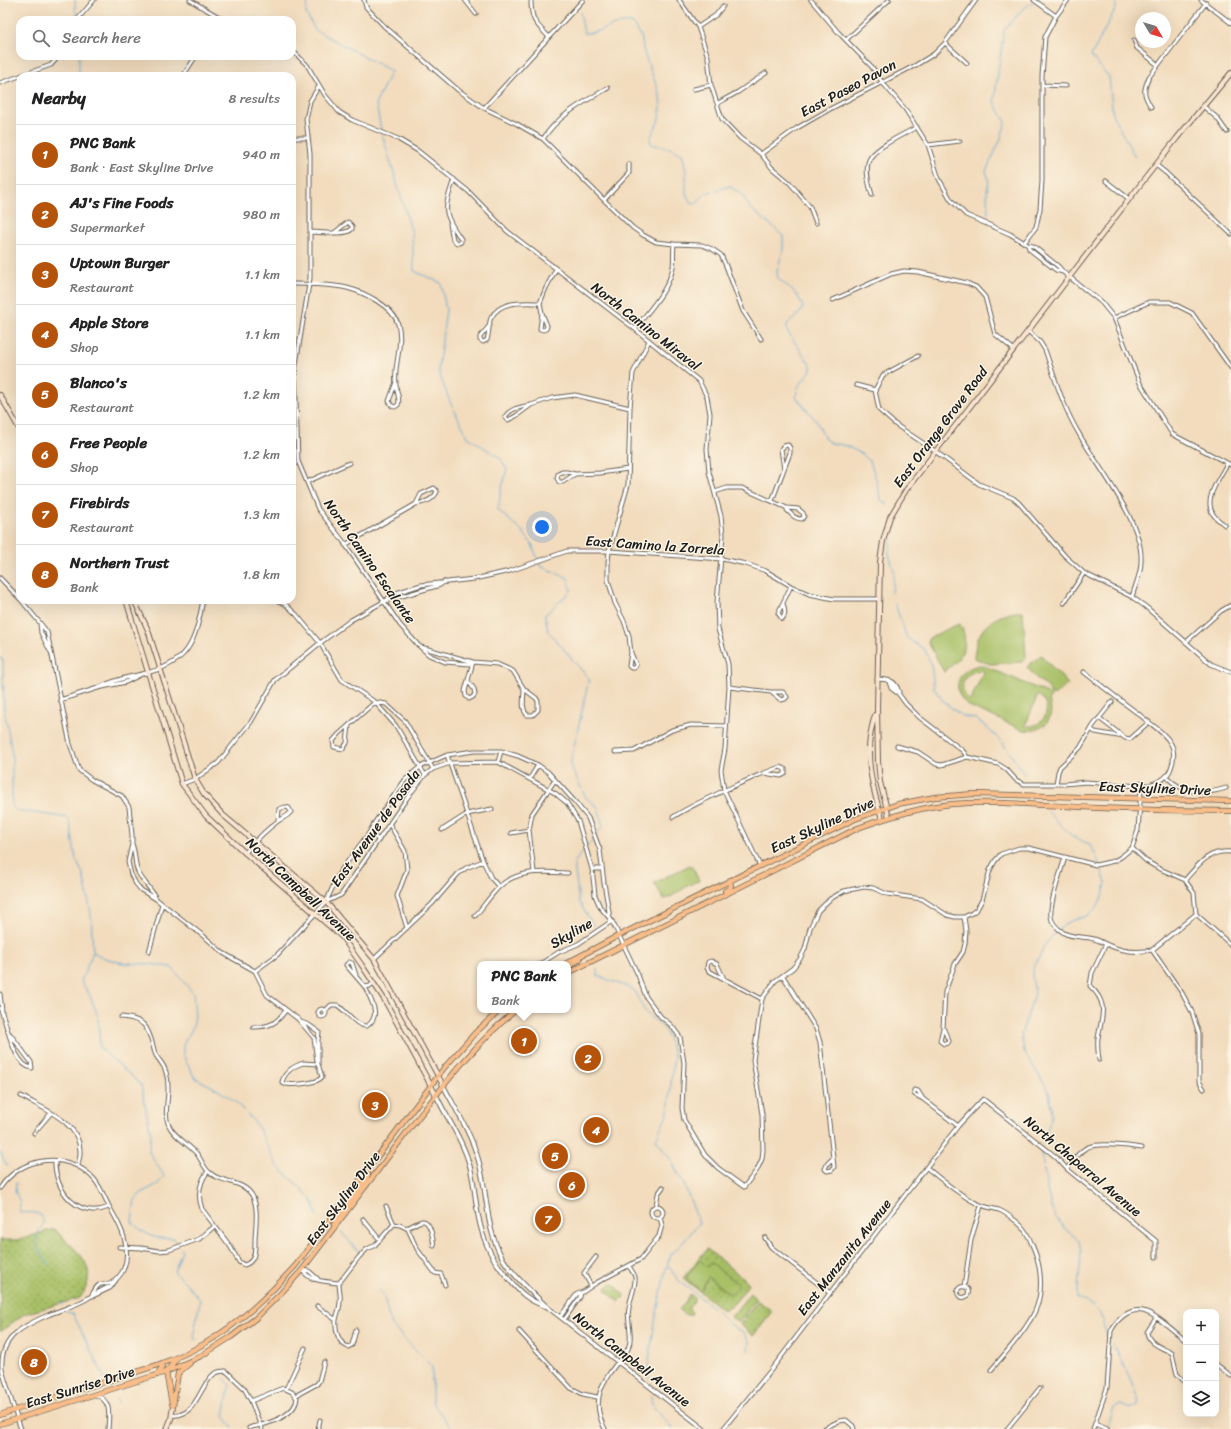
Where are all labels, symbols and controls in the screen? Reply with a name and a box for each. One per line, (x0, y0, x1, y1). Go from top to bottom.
north arrow (1135, 12, 1171, 48)
search box (16, 16, 296, 60)
text: Search here (62, 25, 141, 51)
icon: search (30, 27, 52, 49)
street label: East Paseo Pavon (796, 52, 901, 124)
text: Nearby (32, 83, 86, 113)
text: 8 results (228, 87, 280, 110)
text: PNC Bank (70, 130, 136, 156)
text: 1 (42, 143, 48, 166)
text: 940 m (242, 143, 280, 166)
text: Bank · East Skyline Drive (70, 156, 213, 179)
text: AJ's Fine Foods (70, 190, 173, 216)
text: 2 (41, 203, 49, 226)
text: 980 m (243, 203, 280, 226)
text: Supermarket (70, 216, 145, 239)
text: Uptown Burger (70, 250, 169, 276)
text: 3 (41, 263, 49, 286)
text: 1.1 km (245, 263, 280, 286)
street label: North Camino Miraval (585, 275, 707, 378)
text: Restaurant (70, 276, 134, 299)
text: Apple Store (70, 310, 149, 336)
text: 4 (41, 323, 49, 346)
text: 1.1 km (245, 323, 280, 346)
text: Shop (70, 336, 98, 359)
street label: East Orange Grove Road (886, 360, 995, 493)
text: Blanco's (70, 370, 127, 396)
text: 5 (41, 383, 49, 406)
text: 1.2 km (243, 383, 280, 406)
text: Restaurant (70, 396, 134, 419)
text: Free People (70, 430, 147, 456)
text: 6 (41, 443, 49, 466)
text: 1.2 km (243, 443, 280, 466)
text: Shop (70, 456, 98, 479)
text: Firebirds (70, 490, 129, 516)
street label: North Camino Escalante (317, 494, 422, 629)
text: 7 (41, 503, 49, 526)
text: 1.3 km (243, 503, 280, 526)
text: Restaurant (70, 516, 134, 539)
your location (532, 517, 552, 537)
street label: East Camino la Zorrela (585, 528, 726, 563)
text: Northern Trust (70, 550, 170, 576)
text: 8 (41, 563, 49, 586)
text: 1.8 km (242, 563, 280, 586)
text: Bank (70, 576, 99, 599)
street label: East Avenue de Posada (324, 763, 427, 892)
street label: East Skyline Drive (1098, 774, 1212, 803)
street label: East Skyline Drive (766, 790, 878, 861)
street label: North Campbell Avenue (239, 831, 362, 948)
street label: Skyline (545, 911, 597, 956)
popup (477, 961, 571, 1013)
text: PNC Bank (491, 963, 557, 989)
text: Bank (491, 989, 520, 1012)
pin: 1 (511, 1026, 537, 1056)
pin: 2 (575, 1043, 601, 1073)
pin: 3 (362, 1090, 388, 1120)
street label: North Chaparral Avenue (1018, 1109, 1148, 1224)
pin: 4 (583, 1115, 609, 1145)
pin: 5 (542, 1141, 568, 1171)
street label: East Skyline Drive (300, 1146, 387, 1251)
pin: 6 (559, 1170, 585, 1200)
street label: East Manzanita Avenue (790, 1193, 898, 1321)
pin: 7 (535, 1204, 561, 1234)
street label: North Campbell Avenue (567, 1305, 696, 1414)
map controls (1183, 1309, 1219, 1417)
button: + (1183, 1309, 1219, 1345)
button: − (1183, 1345, 1219, 1381)
pin: 8 (21, 1347, 47, 1377)
street label: East Sunrise Drive (22, 1359, 138, 1416)
button: layers (1183, 1381, 1219, 1417)

